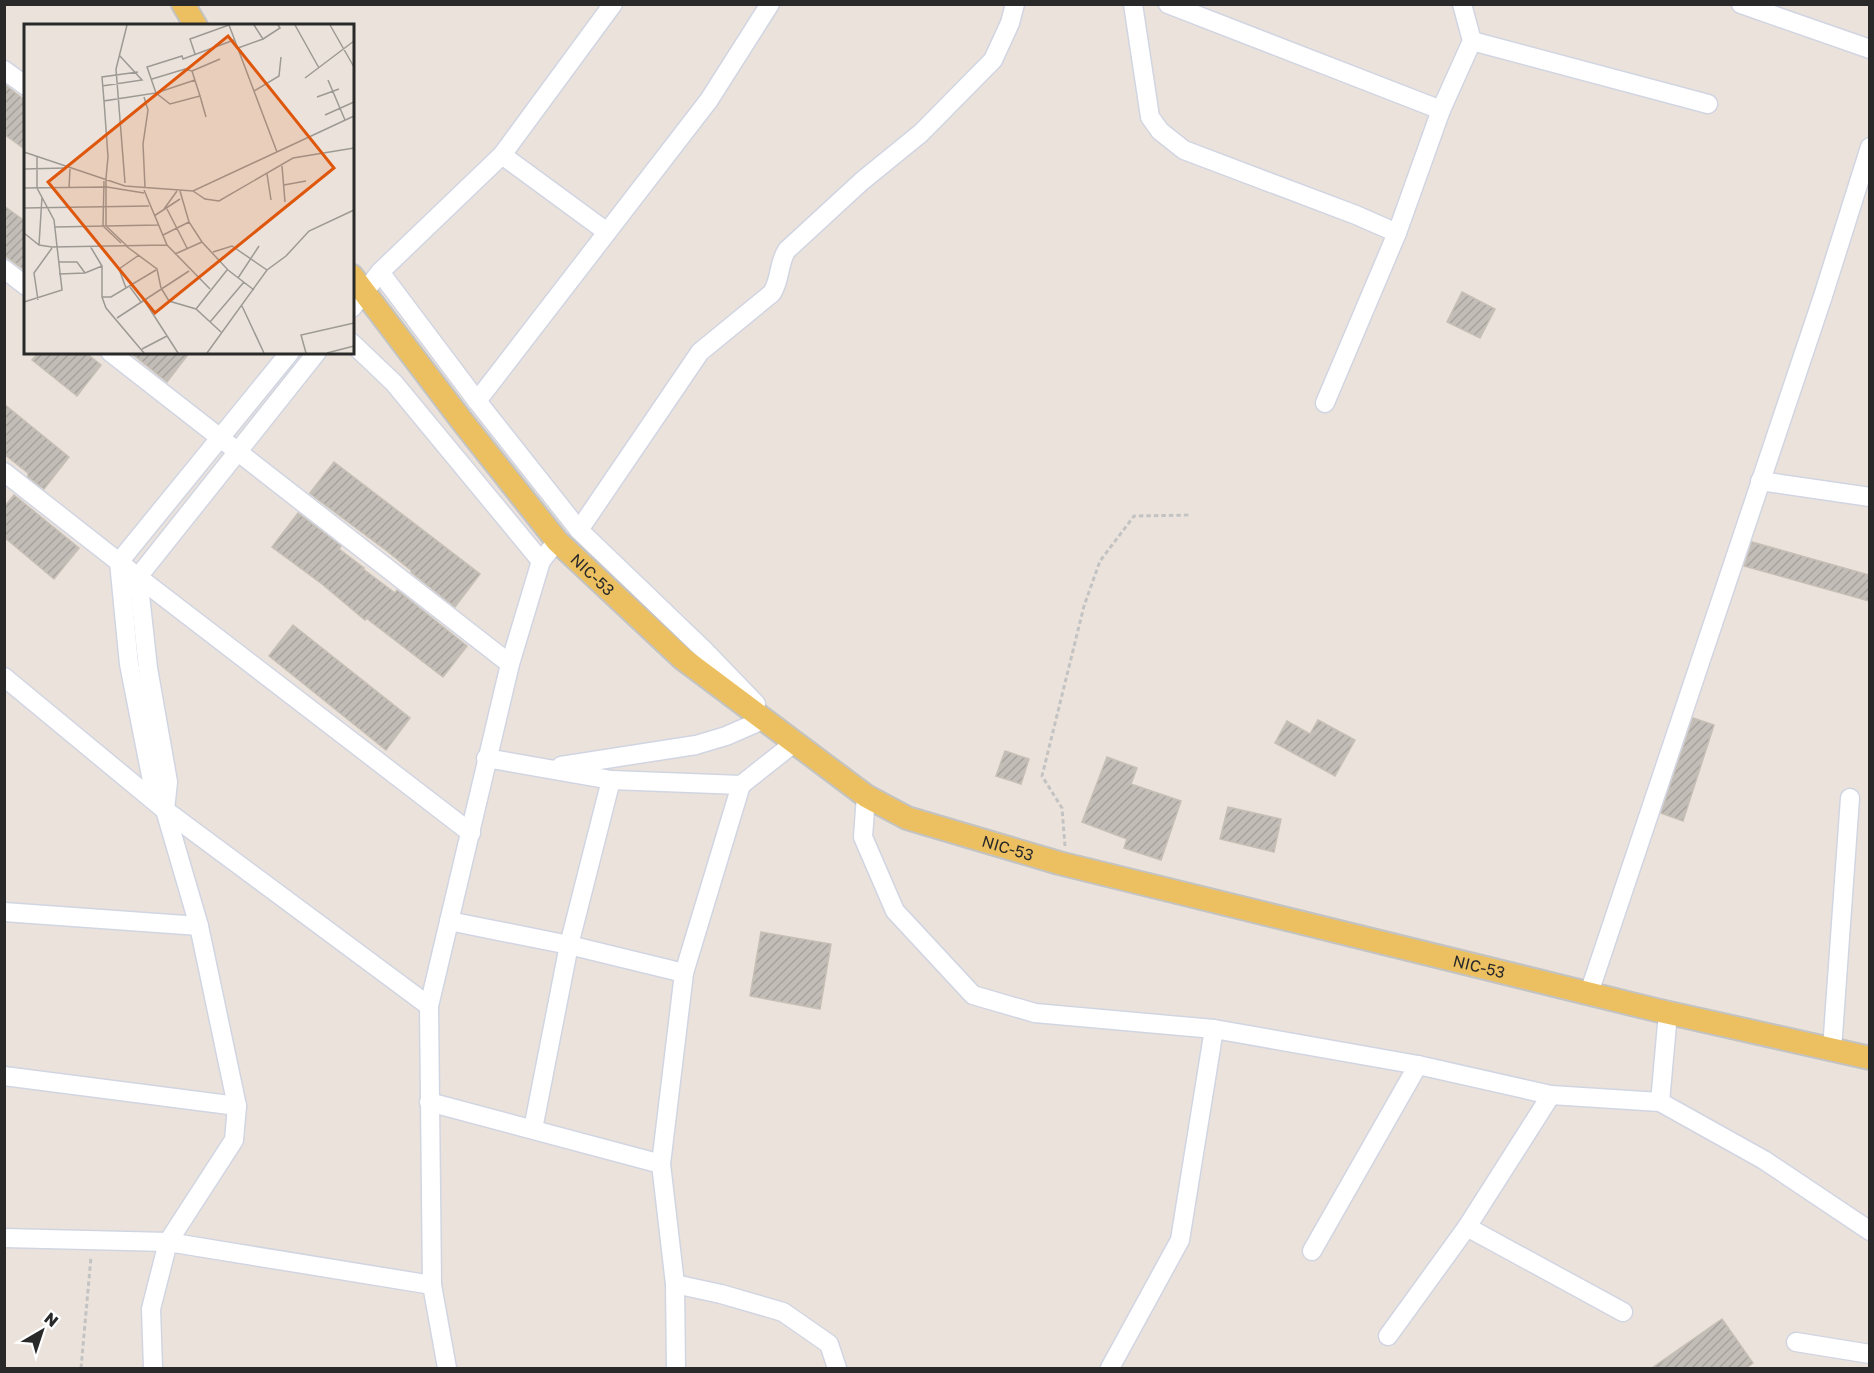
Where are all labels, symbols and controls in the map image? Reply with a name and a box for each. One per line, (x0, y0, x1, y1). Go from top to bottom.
inset map (24, 24, 354, 354)
street label: NIC-53 (567, 549, 619, 600)
street label: NIC-53 (980, 831, 1036, 865)
street label: NIC-53 (1451, 950, 1507, 982)
north arrow (12, 1301, 72, 1361)
text: N (40, 1308, 62, 1331)

